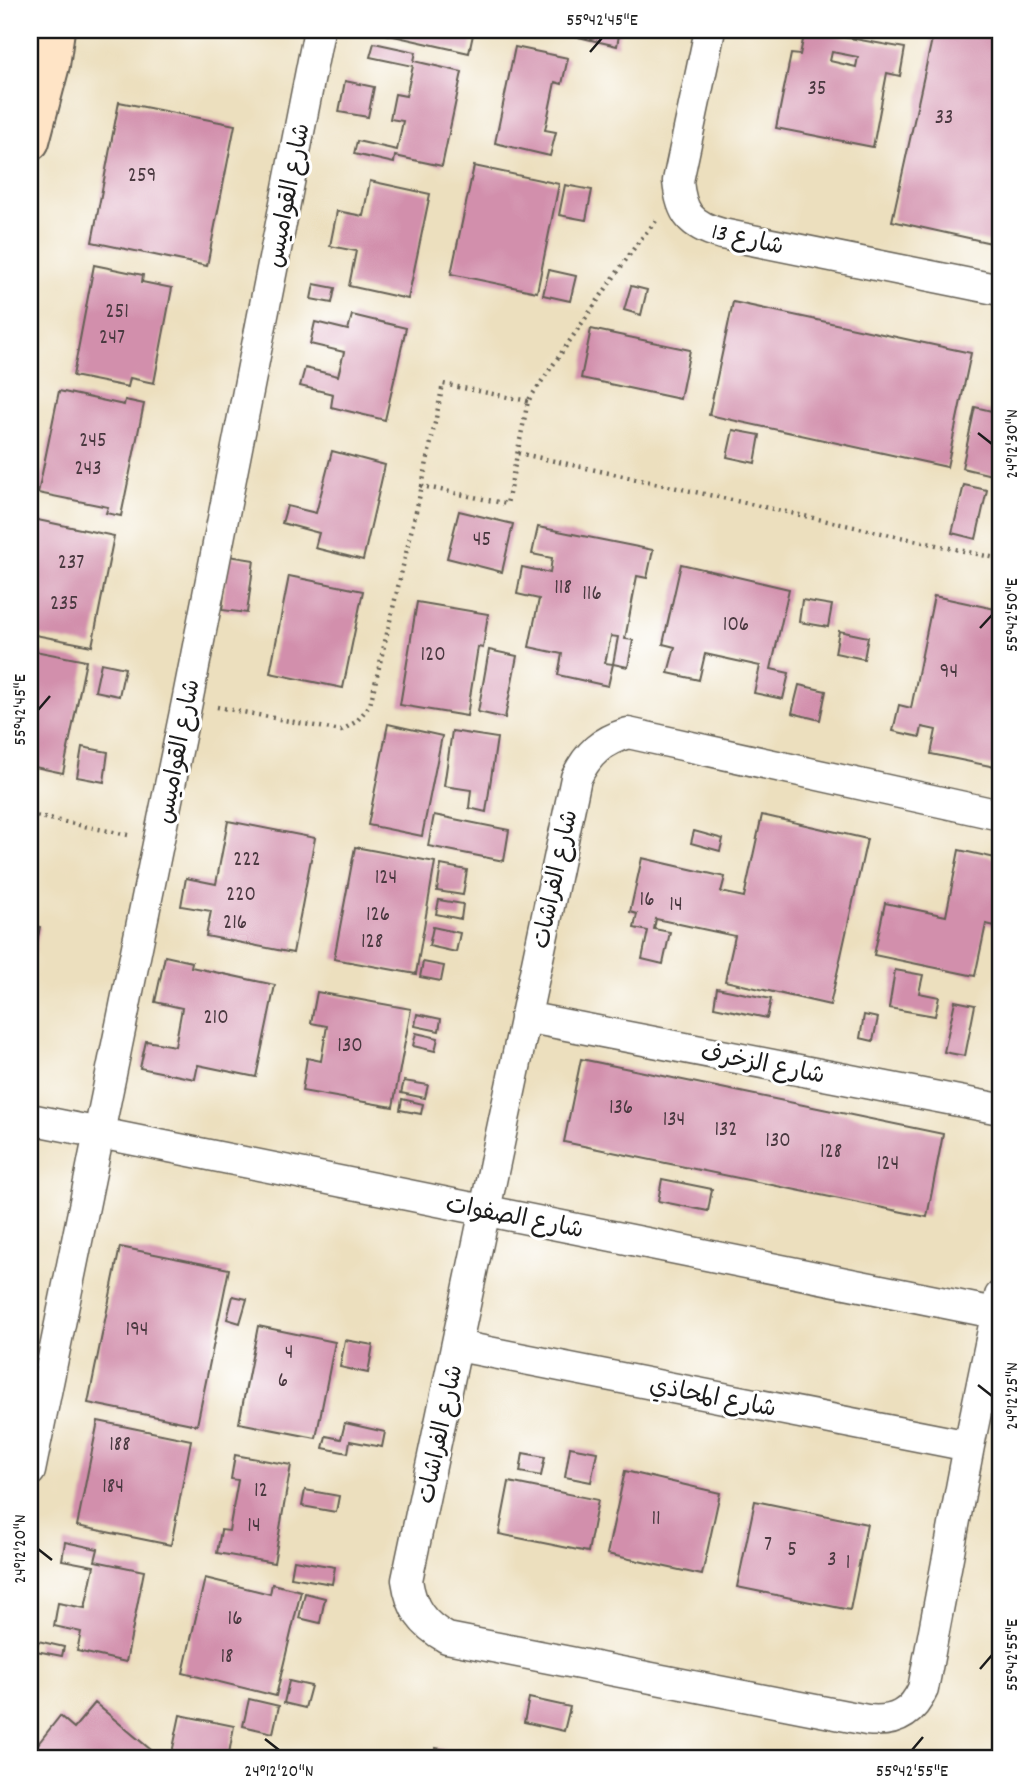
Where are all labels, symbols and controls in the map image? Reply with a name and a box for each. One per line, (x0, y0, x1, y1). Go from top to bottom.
text: 55°42'45"E (566, 9, 638, 34)
house number: 35 (807, 75, 827, 105)
house number: 33 (935, 104, 953, 134)
street label: شارع القواميس (259, 120, 321, 271)
house number: 259 (128, 162, 156, 192)
street label: شارع 13 (708, 216, 787, 266)
house number: 251 (105, 298, 129, 328)
house number: 247 (99, 324, 125, 354)
text: 24°12'30"N (1001, 409, 1026, 479)
house number: 245 (79, 427, 107, 457)
house number: 243 (74, 455, 102, 485)
house number: 45 (473, 526, 491, 556)
house number: 237 (58, 549, 84, 579)
house number: 118 (554, 574, 572, 604)
text: 55°42'50"E (1001, 578, 1026, 652)
house number: 116 (582, 580, 602, 610)
house number: 235 (50, 590, 78, 620)
house number: 106 (723, 611, 749, 641)
house number: 120 (420, 641, 446, 671)
house number: 94 (940, 658, 958, 688)
text: 55°42'45"E (9, 674, 34, 746)
street label: شارع القواميس (149, 676, 211, 827)
street label: شارع الفراشات (526, 807, 588, 952)
house number: 222 (233, 846, 261, 876)
house number: 124 (375, 864, 397, 894)
house number: 220 (226, 881, 256, 911)
house number: 16 (640, 886, 654, 916)
house number: 14 (669, 891, 683, 921)
house number: 126 (366, 901, 390, 931)
house number: 216 (223, 909, 247, 939)
house number: 128 (361, 928, 383, 958)
house number: 210 (203, 1004, 229, 1034)
house number: 130 (337, 1032, 363, 1062)
street label: شارع الزخرف (697, 1037, 827, 1095)
house number: 136 (609, 1094, 633, 1124)
house number: 134 (663, 1106, 685, 1136)
house number: 132 (714, 1116, 738, 1146)
house number: 130 (765, 1127, 791, 1157)
house number: 128 (820, 1138, 842, 1168)
house number: 124 (877, 1150, 899, 1180)
street label: شارع الصفوات (443, 1189, 586, 1249)
house number: 194 (126, 1316, 148, 1346)
house number: 4 (285, 1339, 293, 1369)
street label: شارع الفراشات (411, 1362, 473, 1507)
text: 24°12'25"N (1001, 1362, 1026, 1430)
house number: 6 (278, 1367, 288, 1397)
street label: شارع المحاذي (646, 1370, 779, 1428)
house number: 188 (109, 1431, 131, 1461)
house number: 184 (102, 1473, 124, 1503)
house number: 12 (254, 1477, 268, 1507)
house number: 11 (651, 1505, 661, 1535)
house number: 14 (247, 1512, 261, 1542)
text: 24°12'20"N (9, 1514, 34, 1584)
house number: 7 (764, 1531, 772, 1561)
house number: 5 (787, 1536, 797, 1566)
house number: 3 (827, 1546, 837, 1576)
house number: 1 (846, 1549, 850, 1579)
house number: 16 (228, 1605, 242, 1635)
text: 55°42'55"E (1001, 1619, 1026, 1691)
house number: 18 (220, 1643, 234, 1673)
text: 24°12'20"N (244, 1760, 314, 1785)
text: 55°42'55"E (876, 1760, 948, 1785)

